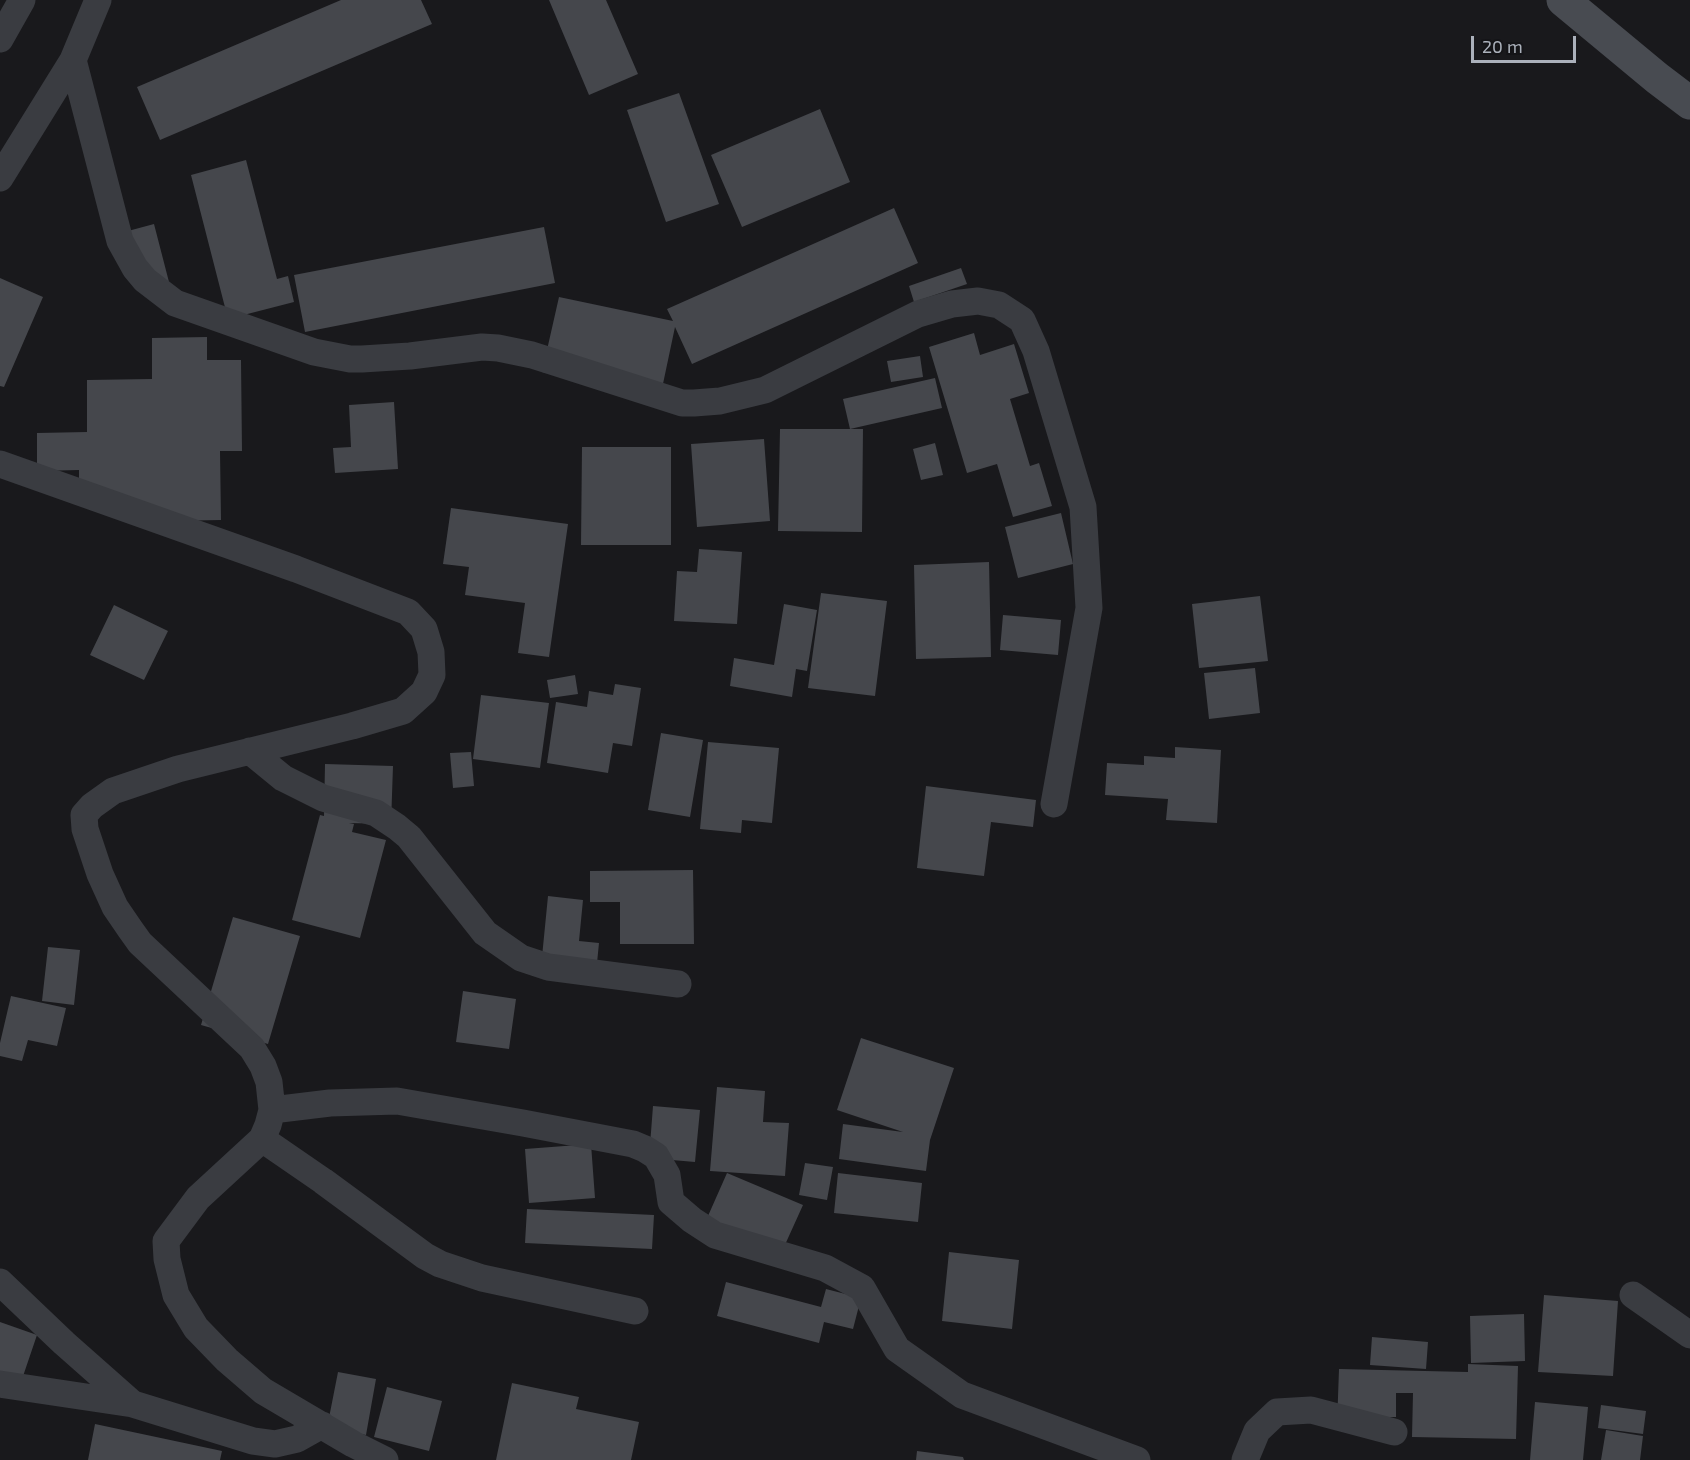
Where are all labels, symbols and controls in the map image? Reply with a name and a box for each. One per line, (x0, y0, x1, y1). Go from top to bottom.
scale bar (1474, 24, 1579, 62)
text: 20 m (1482, 35, 1523, 57)

